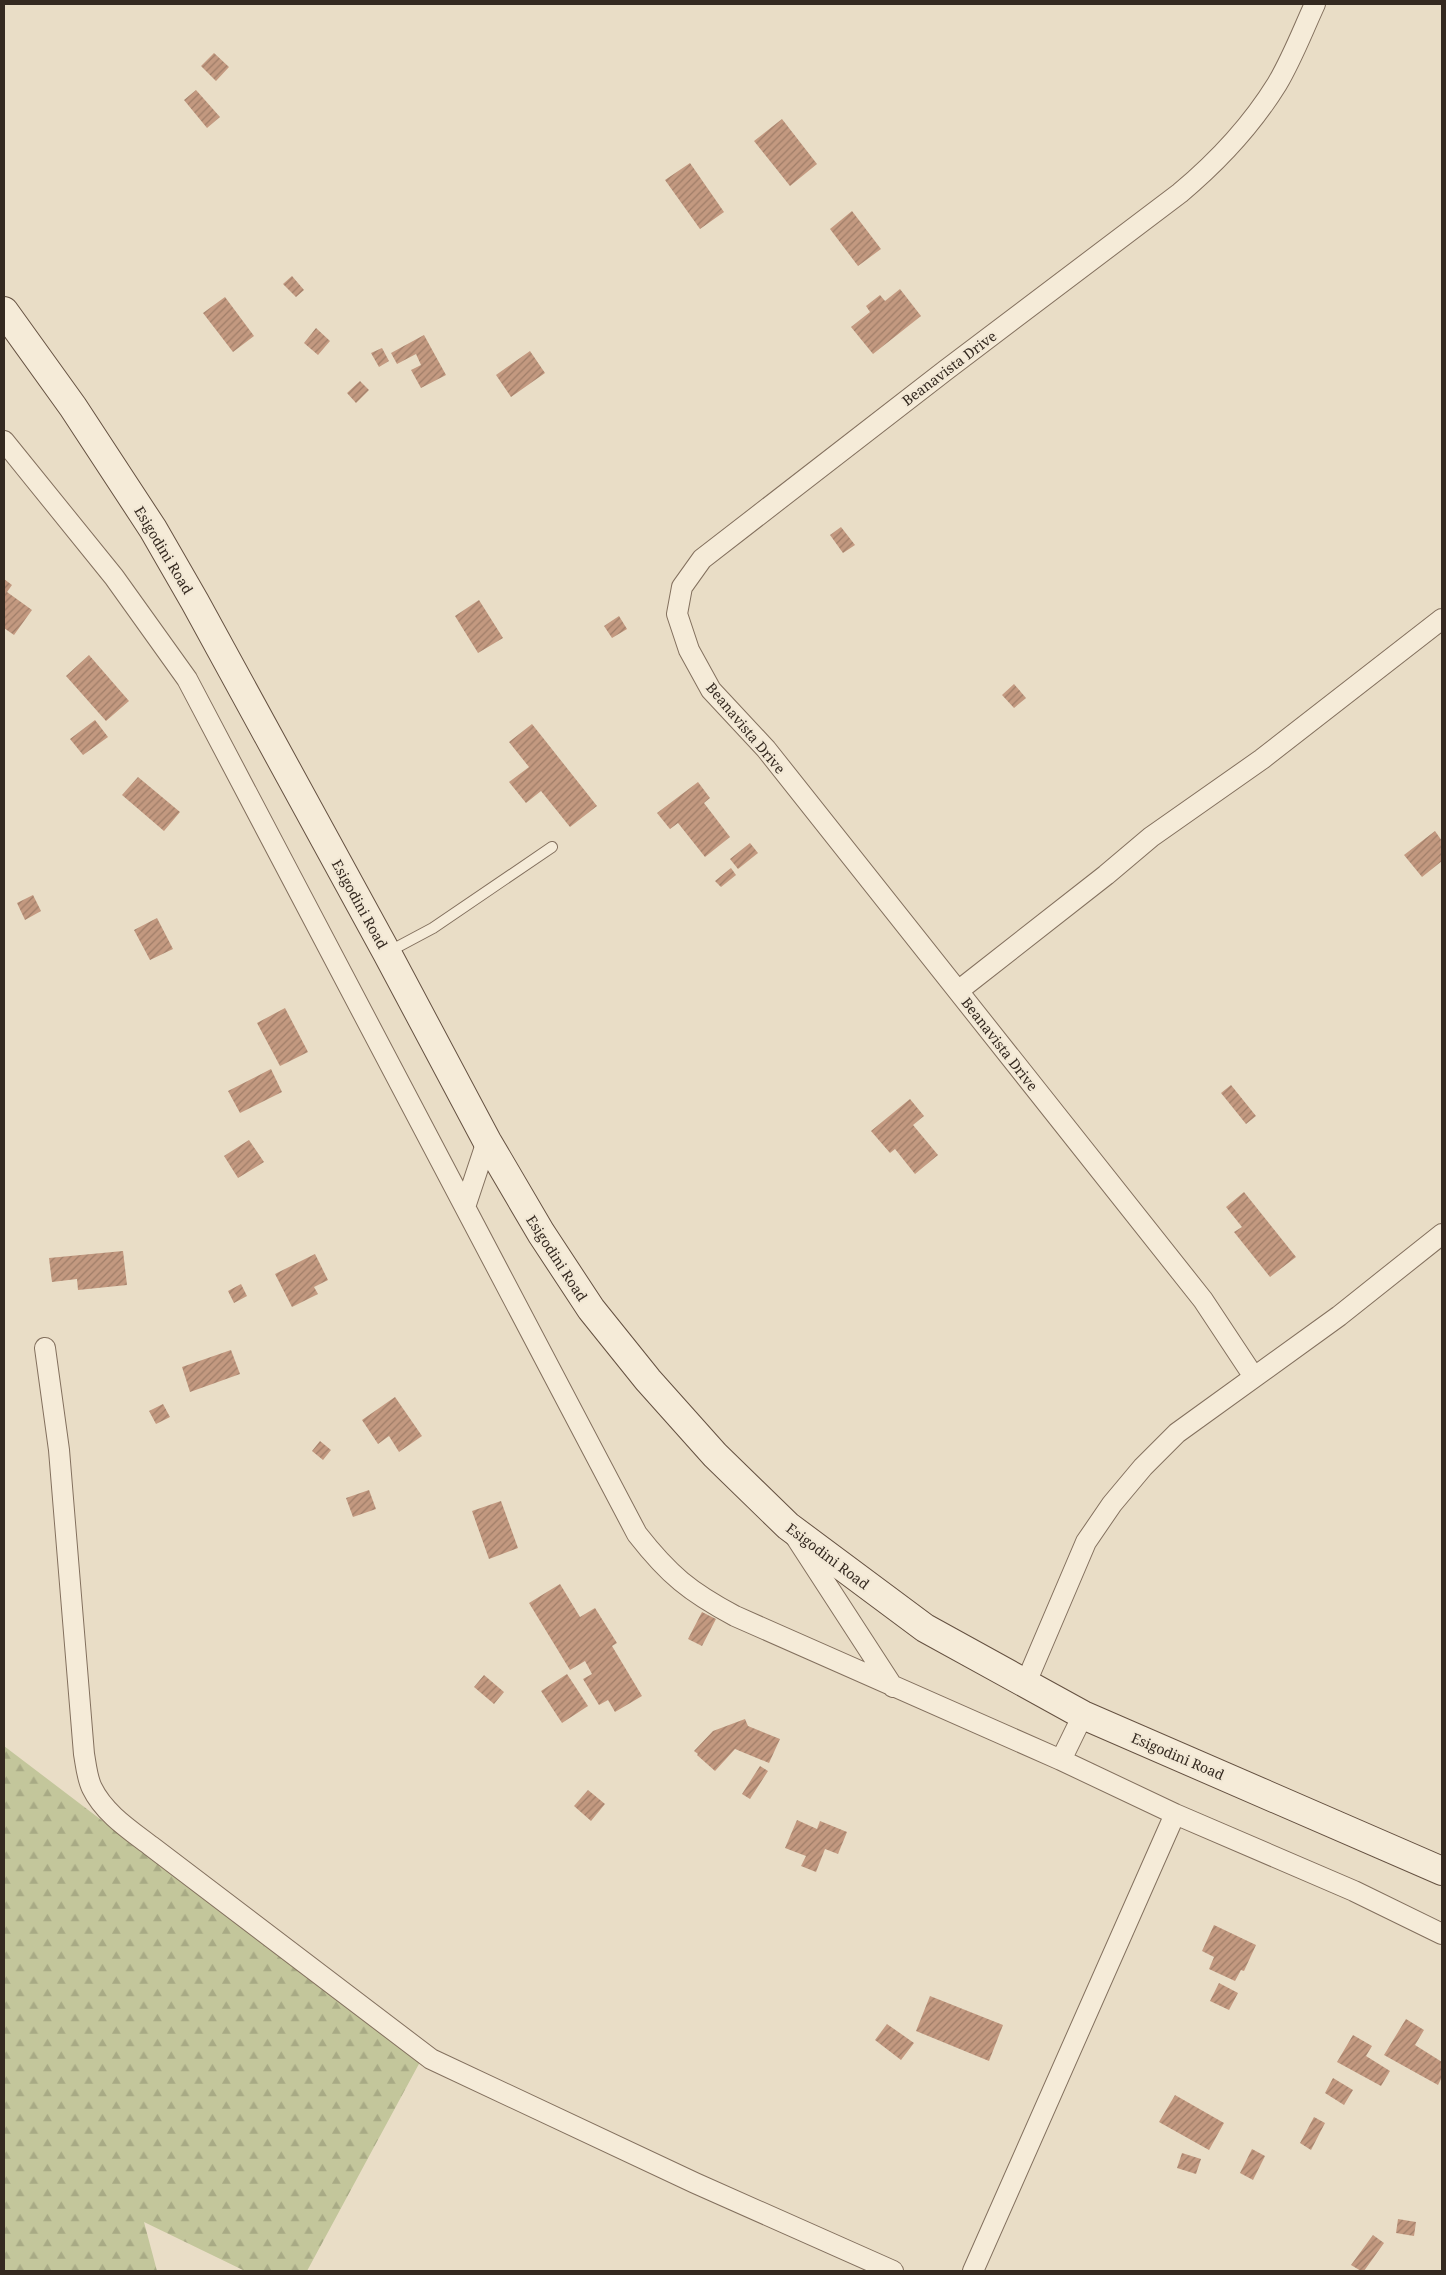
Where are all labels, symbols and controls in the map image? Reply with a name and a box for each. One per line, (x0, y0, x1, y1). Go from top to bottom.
street label: Beanavista Drive (898, 326, 1000, 410)
street label: Esigodini Road (130, 503, 198, 598)
street label: Beanavista Drive (702, 678, 790, 778)
street label: Esigodini Road (328, 856, 393, 952)
street label: Beanavista Drive (958, 993, 1042, 1095)
street label: Esigodini Road (522, 1211, 592, 1305)
street label: Esigodini Road (783, 1519, 874, 1594)
street label: Esigodini Road (1129, 1728, 1228, 1784)

